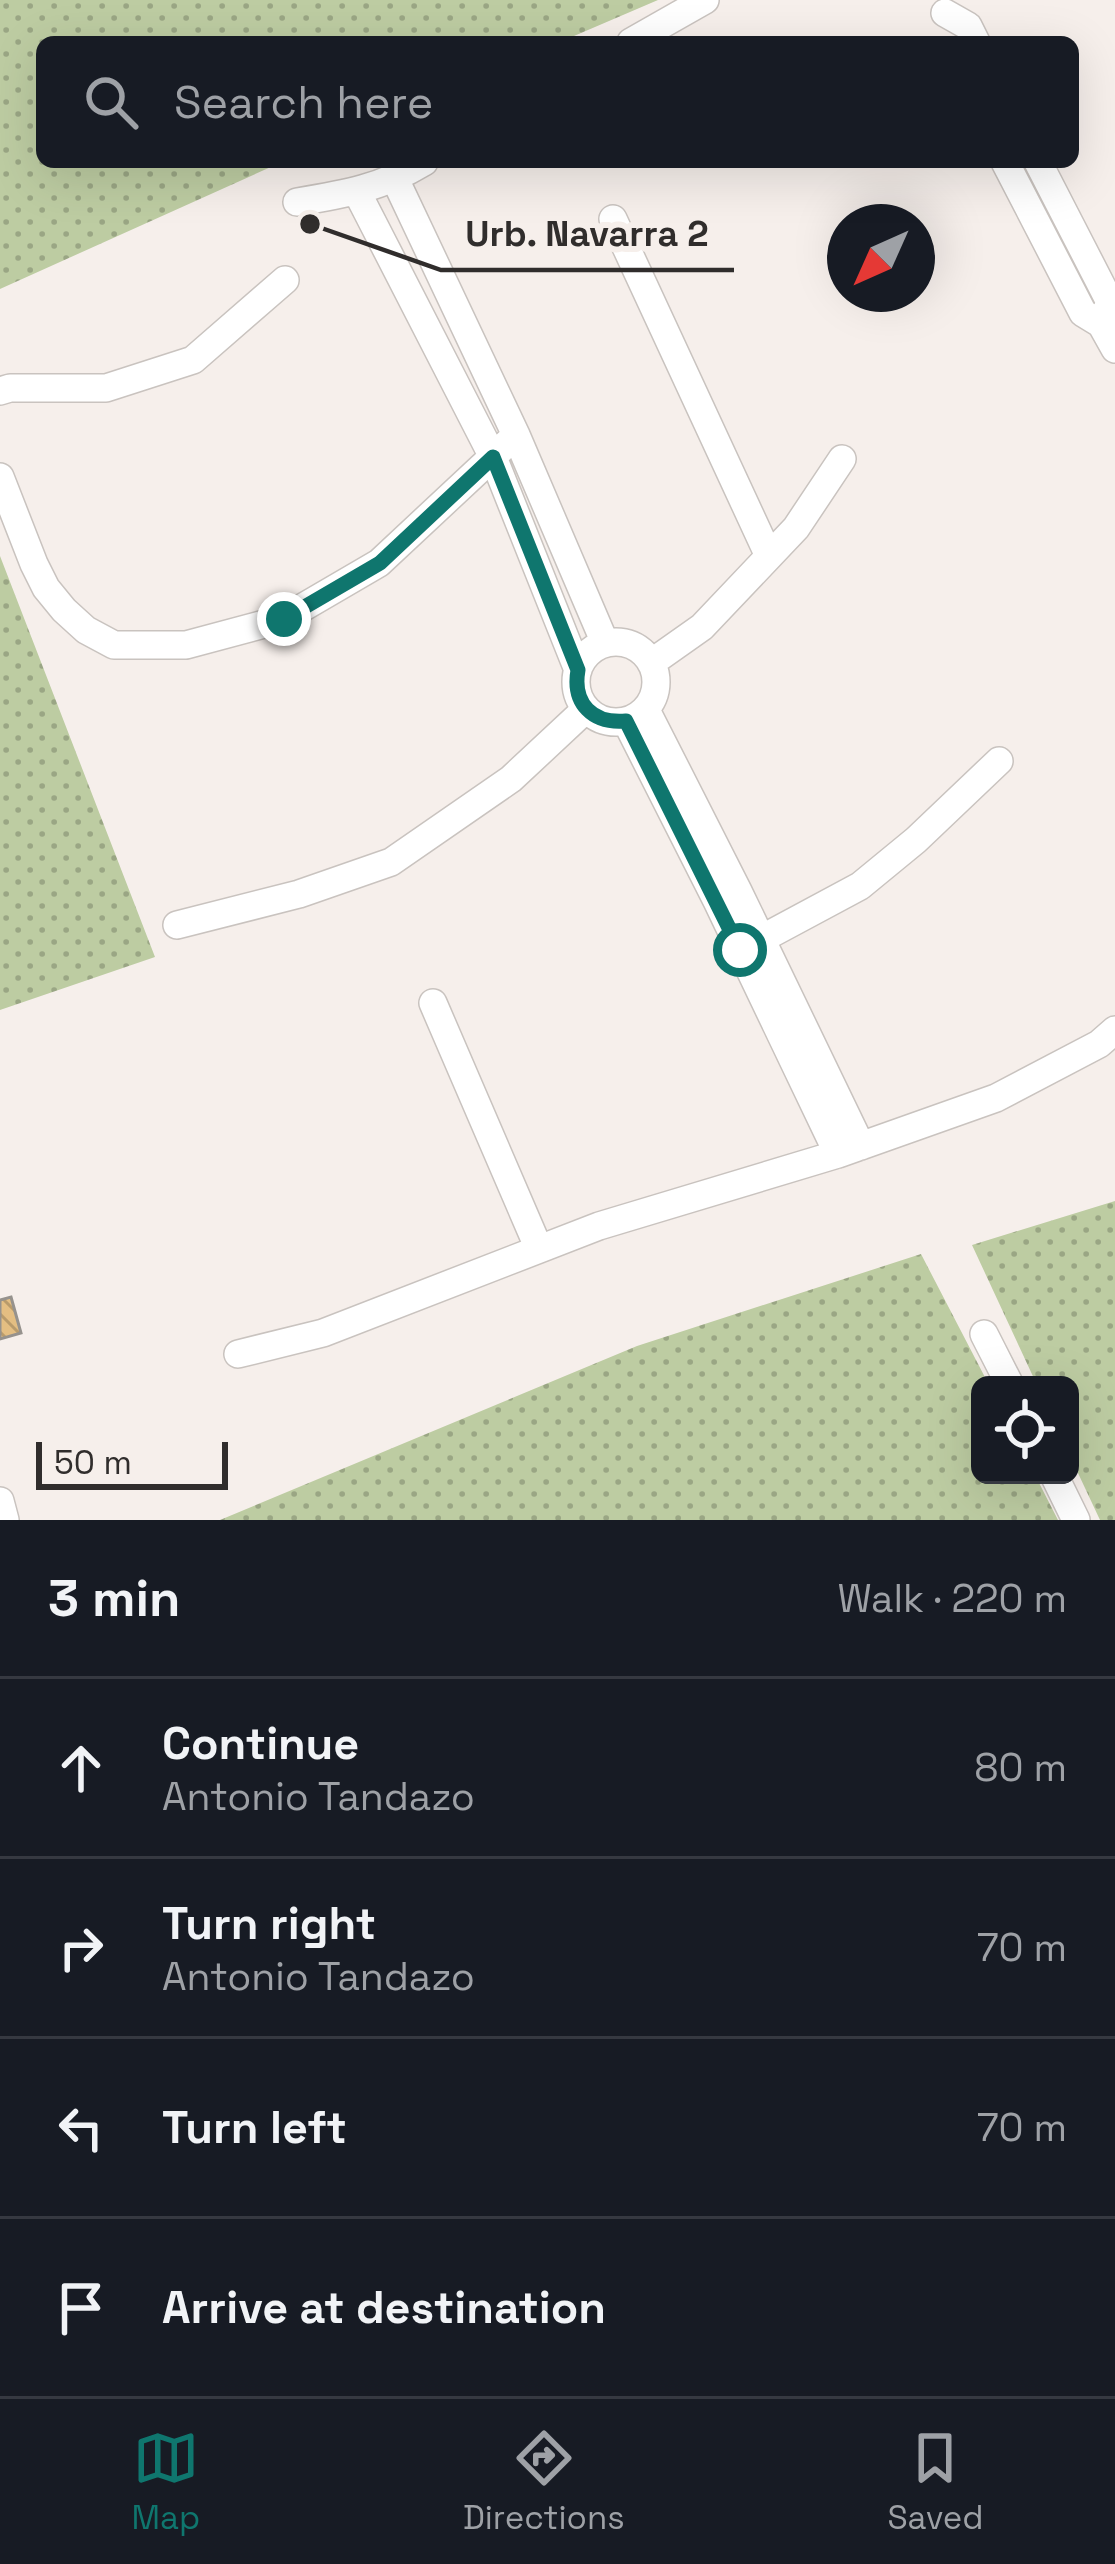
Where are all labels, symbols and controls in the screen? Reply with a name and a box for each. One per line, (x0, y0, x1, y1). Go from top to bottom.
search box (36, 36, 1079, 168)
icon: search (78, 69, 144, 135)
text: Search here (174, 74, 433, 131)
callout: Urb. Navarra 2 (441, 198, 734, 270)
north arrow (827, 204, 935, 312)
text: Urb. Navarra 2 (465, 211, 709, 257)
route end (257, 592, 311, 646)
route start (713, 923, 767, 977)
map controls (971, 1376, 1079, 1484)
button: locate (971, 1376, 1079, 1484)
scale bar (36, 1436, 228, 1489)
text: 50 m (54, 1442, 132, 1484)
text: 3 min (48, 1566, 181, 1631)
text: Walk · 220 m (837, 1574, 1067, 1623)
text: Continue (162, 1715, 359, 1772)
icon: ahead (48, 1735, 114, 1801)
text: 80 m (974, 1743, 1067, 1792)
text: Antonio Tandazo (162, 1772, 475, 1821)
text: Turn right (162, 1895, 376, 1952)
icon: right (48, 1915, 114, 1981)
text: 70 m (977, 1923, 1067, 1972)
text: Antonio Tandazo (162, 1952, 475, 2001)
icon: left (48, 2095, 114, 2161)
text: Turn left (162, 2099, 347, 2156)
text: 70 m (977, 2103, 1067, 2152)
icon: arrive (48, 2275, 114, 2341)
text: Arrive at destination (162, 2279, 606, 2336)
tab: Map (131, 2425, 200, 2539)
tab: Directions (463, 2425, 625, 2539)
tab: Saved (887, 2425, 984, 2539)

